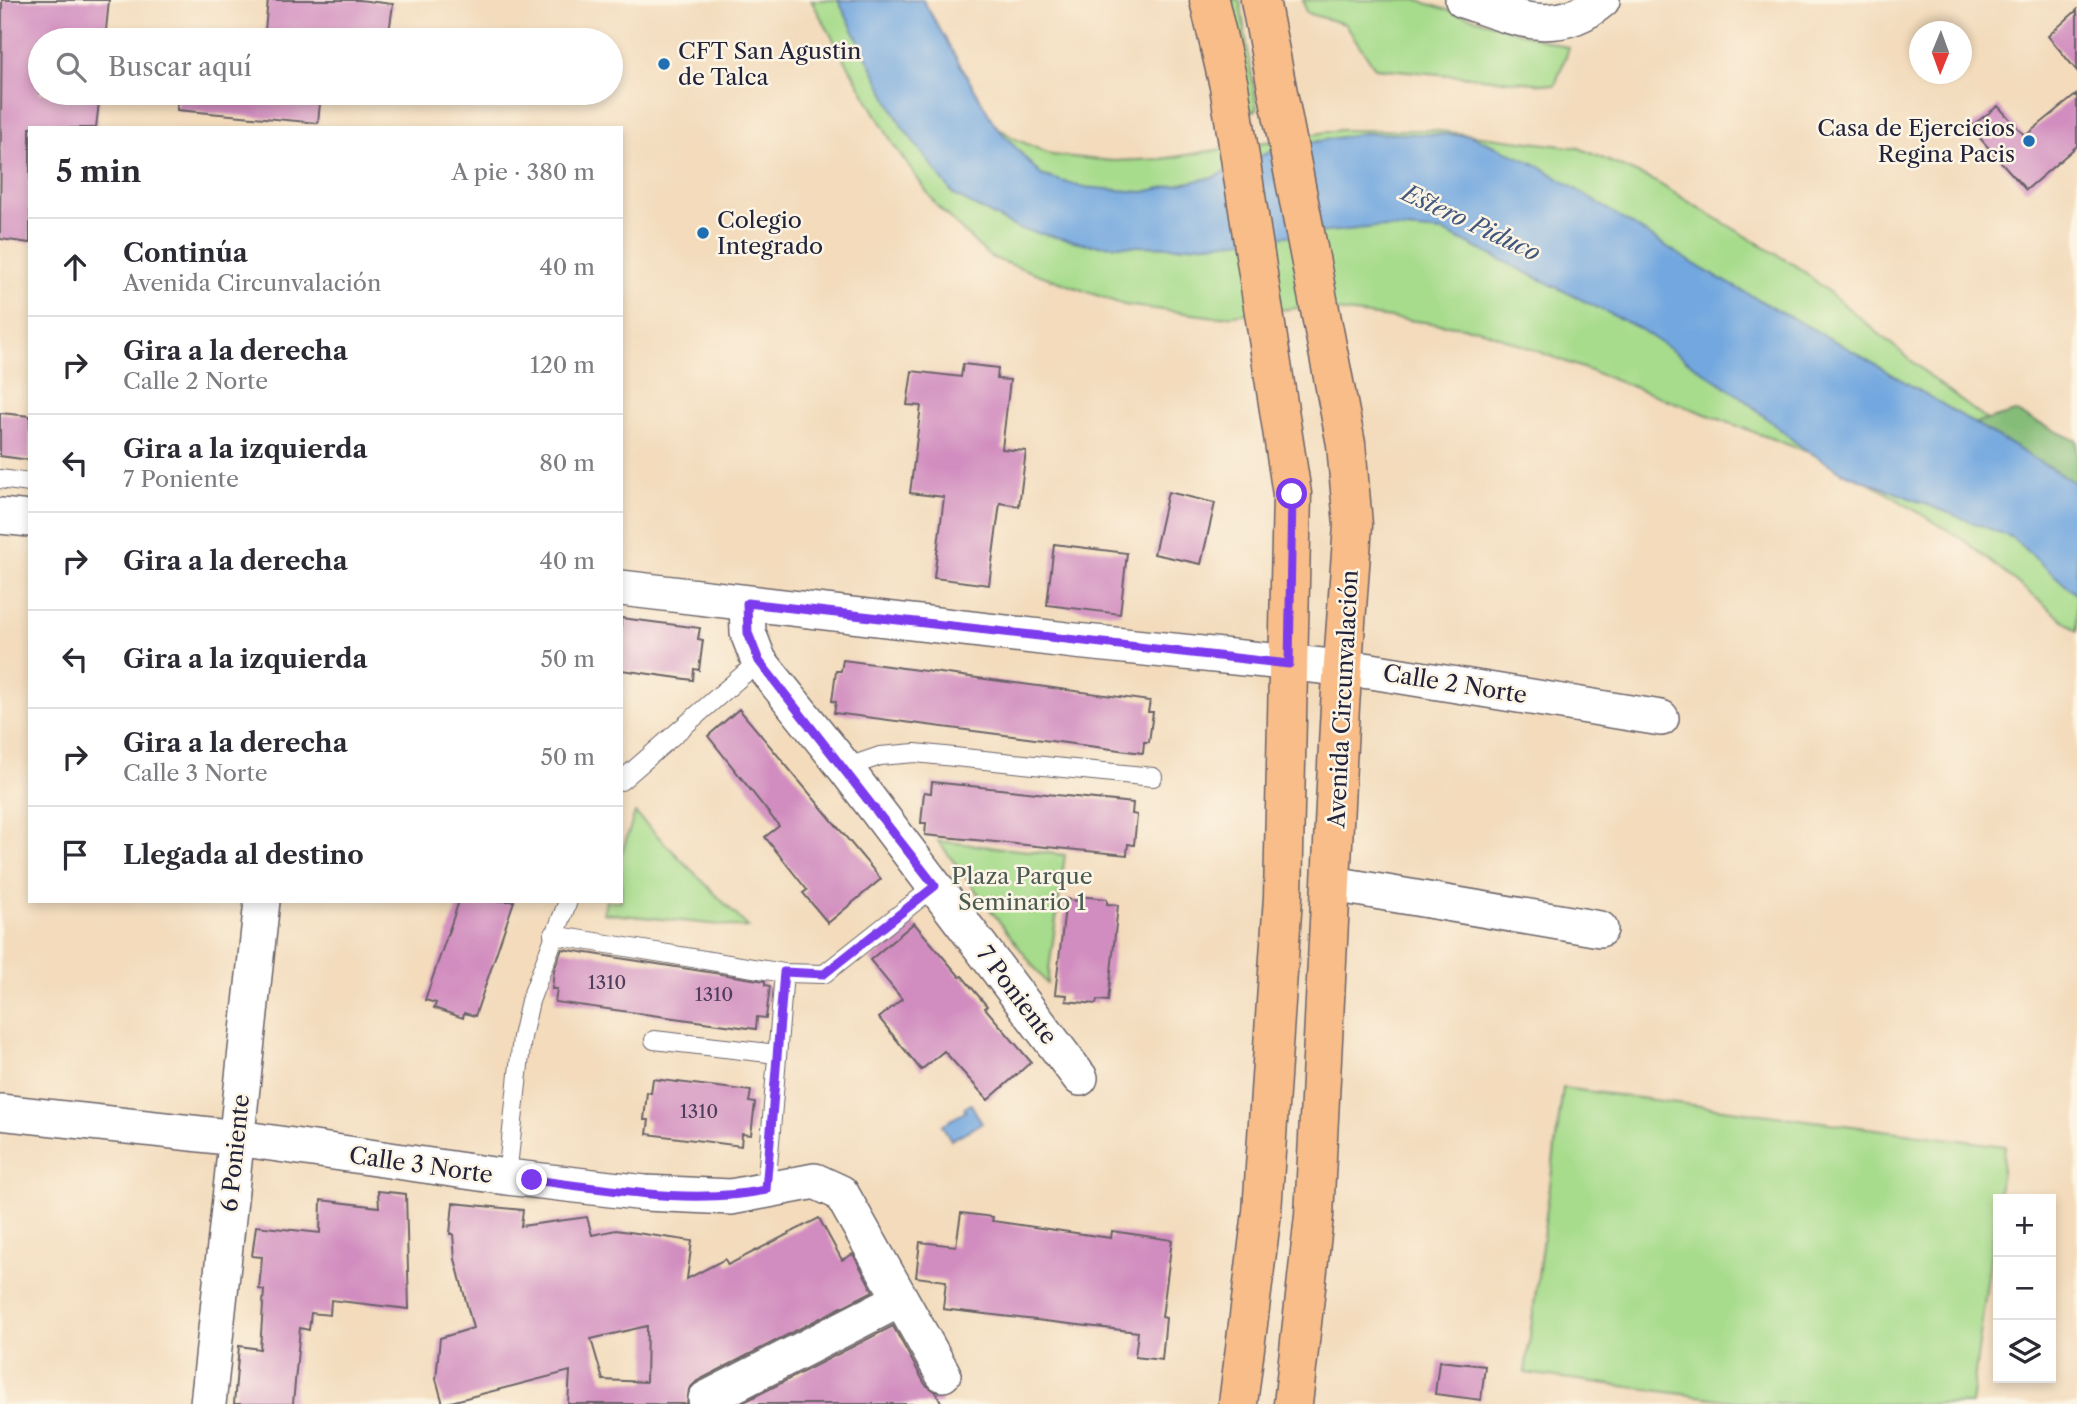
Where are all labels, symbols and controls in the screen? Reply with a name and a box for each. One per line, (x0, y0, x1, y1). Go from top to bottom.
north arrow (1909, 21, 1972, 84)
search box (28, 28, 623, 105)
place label: CFT San Agustin de Talca (678, 37, 861, 91)
icon: search (52, 48, 90, 86)
text: Buscar aquí (108, 51, 252, 83)
marker: CFT San Agustin de Talca (656, 56, 672, 72)
place label: Casa de Ejercicios Regina Pacis (1817, 114, 2015, 168)
marker: Casa de Ejercicios Regina Pacis (2021, 133, 2037, 149)
text: 5 min (56, 153, 141, 190)
text: A pie · 380 m (452, 158, 595, 186)
water label: Estero Piduco (1396, 177, 1545, 267)
place label: Colegio Integrado (717, 206, 823, 260)
marker: Colegio Integrado (695, 225, 711, 241)
text: Continúa (123, 237, 248, 269)
icon: ahead (56, 248, 94, 286)
text: 40 m (540, 253, 595, 281)
text: Avenida Circunvalación (123, 269, 381, 297)
text: Gira a la derecha (123, 335, 348, 367)
icon: right (56, 346, 94, 384)
text: 120 m (530, 351, 595, 379)
text: Calle 2 Norte (123, 367, 268, 395)
text: Gira a la izquierda (123, 433, 368, 465)
icon: left (56, 444, 94, 482)
text: 80 m (539, 449, 595, 477)
text: 7 Poniente (123, 465, 239, 493)
route start (1276, 478, 1307, 509)
icon: right (56, 542, 94, 580)
text: Gira a la derecha (123, 545, 348, 577)
text: 40 m (540, 547, 595, 575)
street label: Avenida Circunvalación (1322, 569, 1364, 830)
icon: left (56, 640, 94, 678)
text: Gira a la izquierda (123, 643, 368, 675)
text: 50 m (540, 645, 595, 673)
street label: Calle 2 Norte (1381, 659, 1529, 709)
text: Gira a la derecha (123, 727, 348, 759)
icon: right (56, 738, 94, 776)
text: 50 m (540, 743, 595, 771)
text: Calle 3 Norte (123, 759, 268, 787)
icon: arrive (56, 836, 94, 874)
text: Llegada al destino (123, 839, 364, 871)
park label: Plaza Parque Seminario 1 (951, 862, 1093, 916)
street label: 7 Poniente (971, 940, 1063, 1050)
house number: 1310 (588, 971, 626, 994)
house number: 1310 (695, 983, 733, 1006)
street label: 6 Poniente (215, 1093, 255, 1213)
house number: 1310 (680, 1100, 718, 1123)
street label: Calle 3 Norte (347, 1141, 495, 1189)
route end (516, 1164, 547, 1195)
map controls (1993, 1194, 2056, 1383)
button: + (1993, 1194, 2056, 1257)
button: − (1993, 1257, 2056, 1320)
button: layers (1993, 1320, 2056, 1383)

